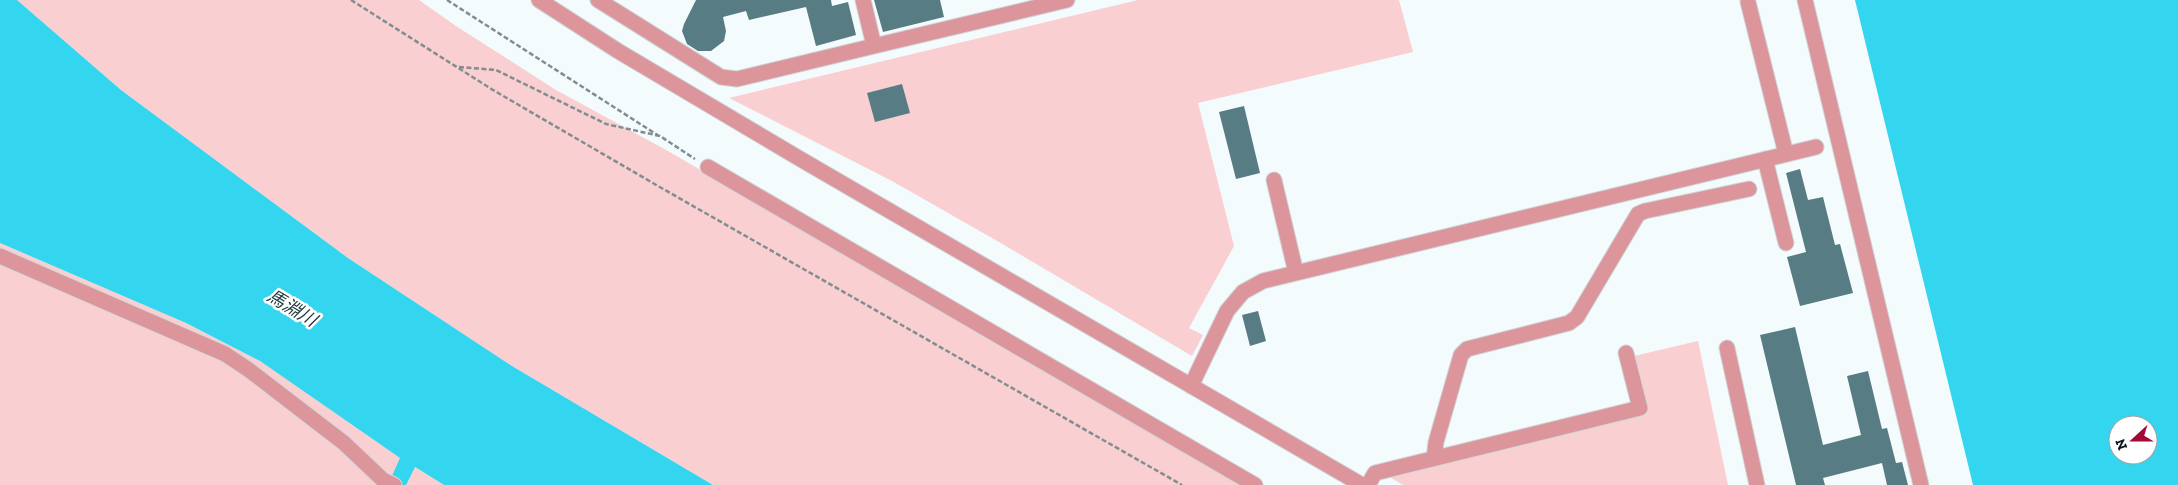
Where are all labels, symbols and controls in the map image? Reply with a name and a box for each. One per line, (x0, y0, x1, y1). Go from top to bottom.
water label: 馬淵川 (263, 285, 323, 332)
north arrow (2108, 415, 2158, 465)
text: N (2111, 436, 2131, 452)

